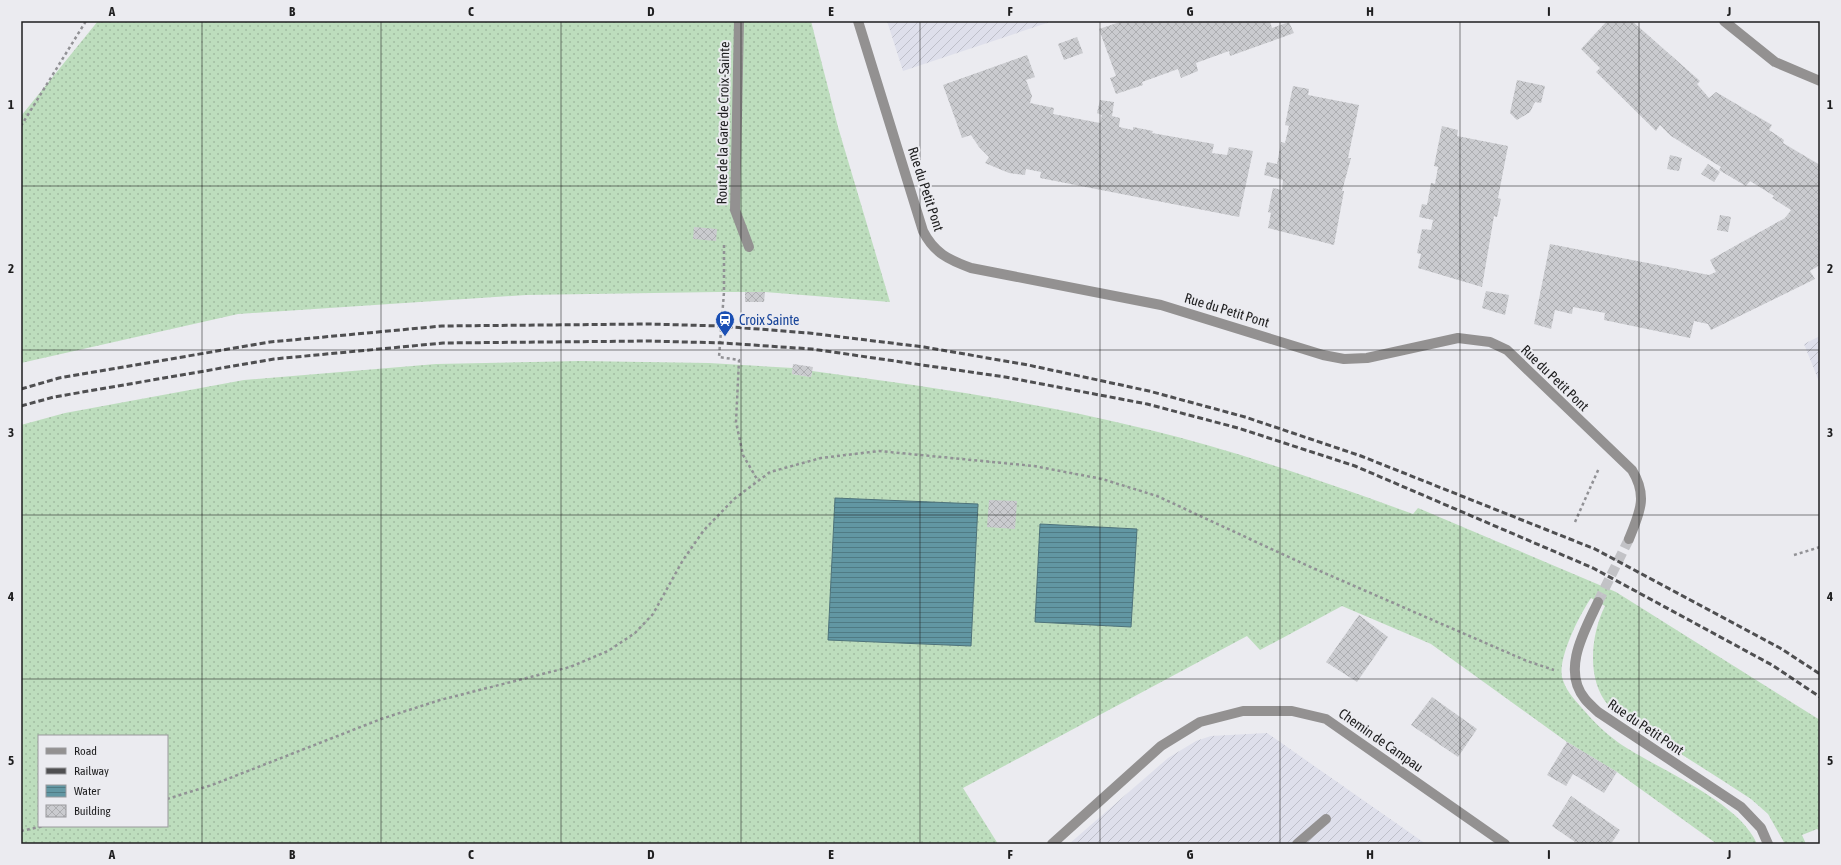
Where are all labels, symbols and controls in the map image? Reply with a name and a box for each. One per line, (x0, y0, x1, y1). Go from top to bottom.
text: A (108, 4, 116, 19)
text: B (289, 4, 296, 19)
text: C (468, 4, 474, 19)
text: D (647, 4, 655, 19)
text: E (828, 4, 834, 19)
text: F (1007, 4, 1013, 19)
text: G (1187, 4, 1194, 19)
text: H (1366, 4, 1374, 19)
text: I (1547, 4, 1551, 19)
text: J (1726, 4, 1731, 19)
street label: Route de la Gare de Croix-Sainte (714, 41, 732, 205)
text: 1 (8, 97, 14, 112)
text: 1 (1827, 97, 1833, 112)
street label: Rue du Petit Pont (905, 145, 947, 233)
text: 2 (8, 261, 14, 276)
text: 2 (1827, 261, 1833, 276)
street label: Rue du Petit Pont (1183, 290, 1271, 330)
station icon: Croix Sainte (714, 309, 736, 337)
place label: Croix Sainte (739, 312, 799, 328)
street label: Rue du Petit Pont (1518, 342, 1592, 414)
text: 3 (8, 425, 14, 440)
text: 3 (1827, 425, 1833, 440)
text: 4 (7, 589, 14, 604)
text: 4 (1826, 589, 1833, 604)
street label: Rue du Petit Pont (1605, 696, 1687, 758)
street label: Chemin de Campau (1336, 705, 1426, 775)
legend (38, 735, 168, 827)
text: Road (74, 744, 97, 758)
text: 5 (8, 753, 14, 768)
text: 5 (1827, 753, 1833, 768)
text: Railway (74, 764, 109, 778)
text: Water (74, 784, 101, 798)
text: Building (74, 804, 112, 818)
text: A (108, 847, 116, 862)
text: B (289, 847, 296, 862)
text: C (468, 847, 474, 862)
text: D (647, 847, 655, 862)
text: E (828, 847, 834, 862)
text: F (1007, 847, 1013, 862)
text: G (1187, 847, 1194, 862)
text: H (1366, 847, 1374, 862)
text: I (1547, 847, 1551, 862)
text: J (1726, 847, 1731, 862)

